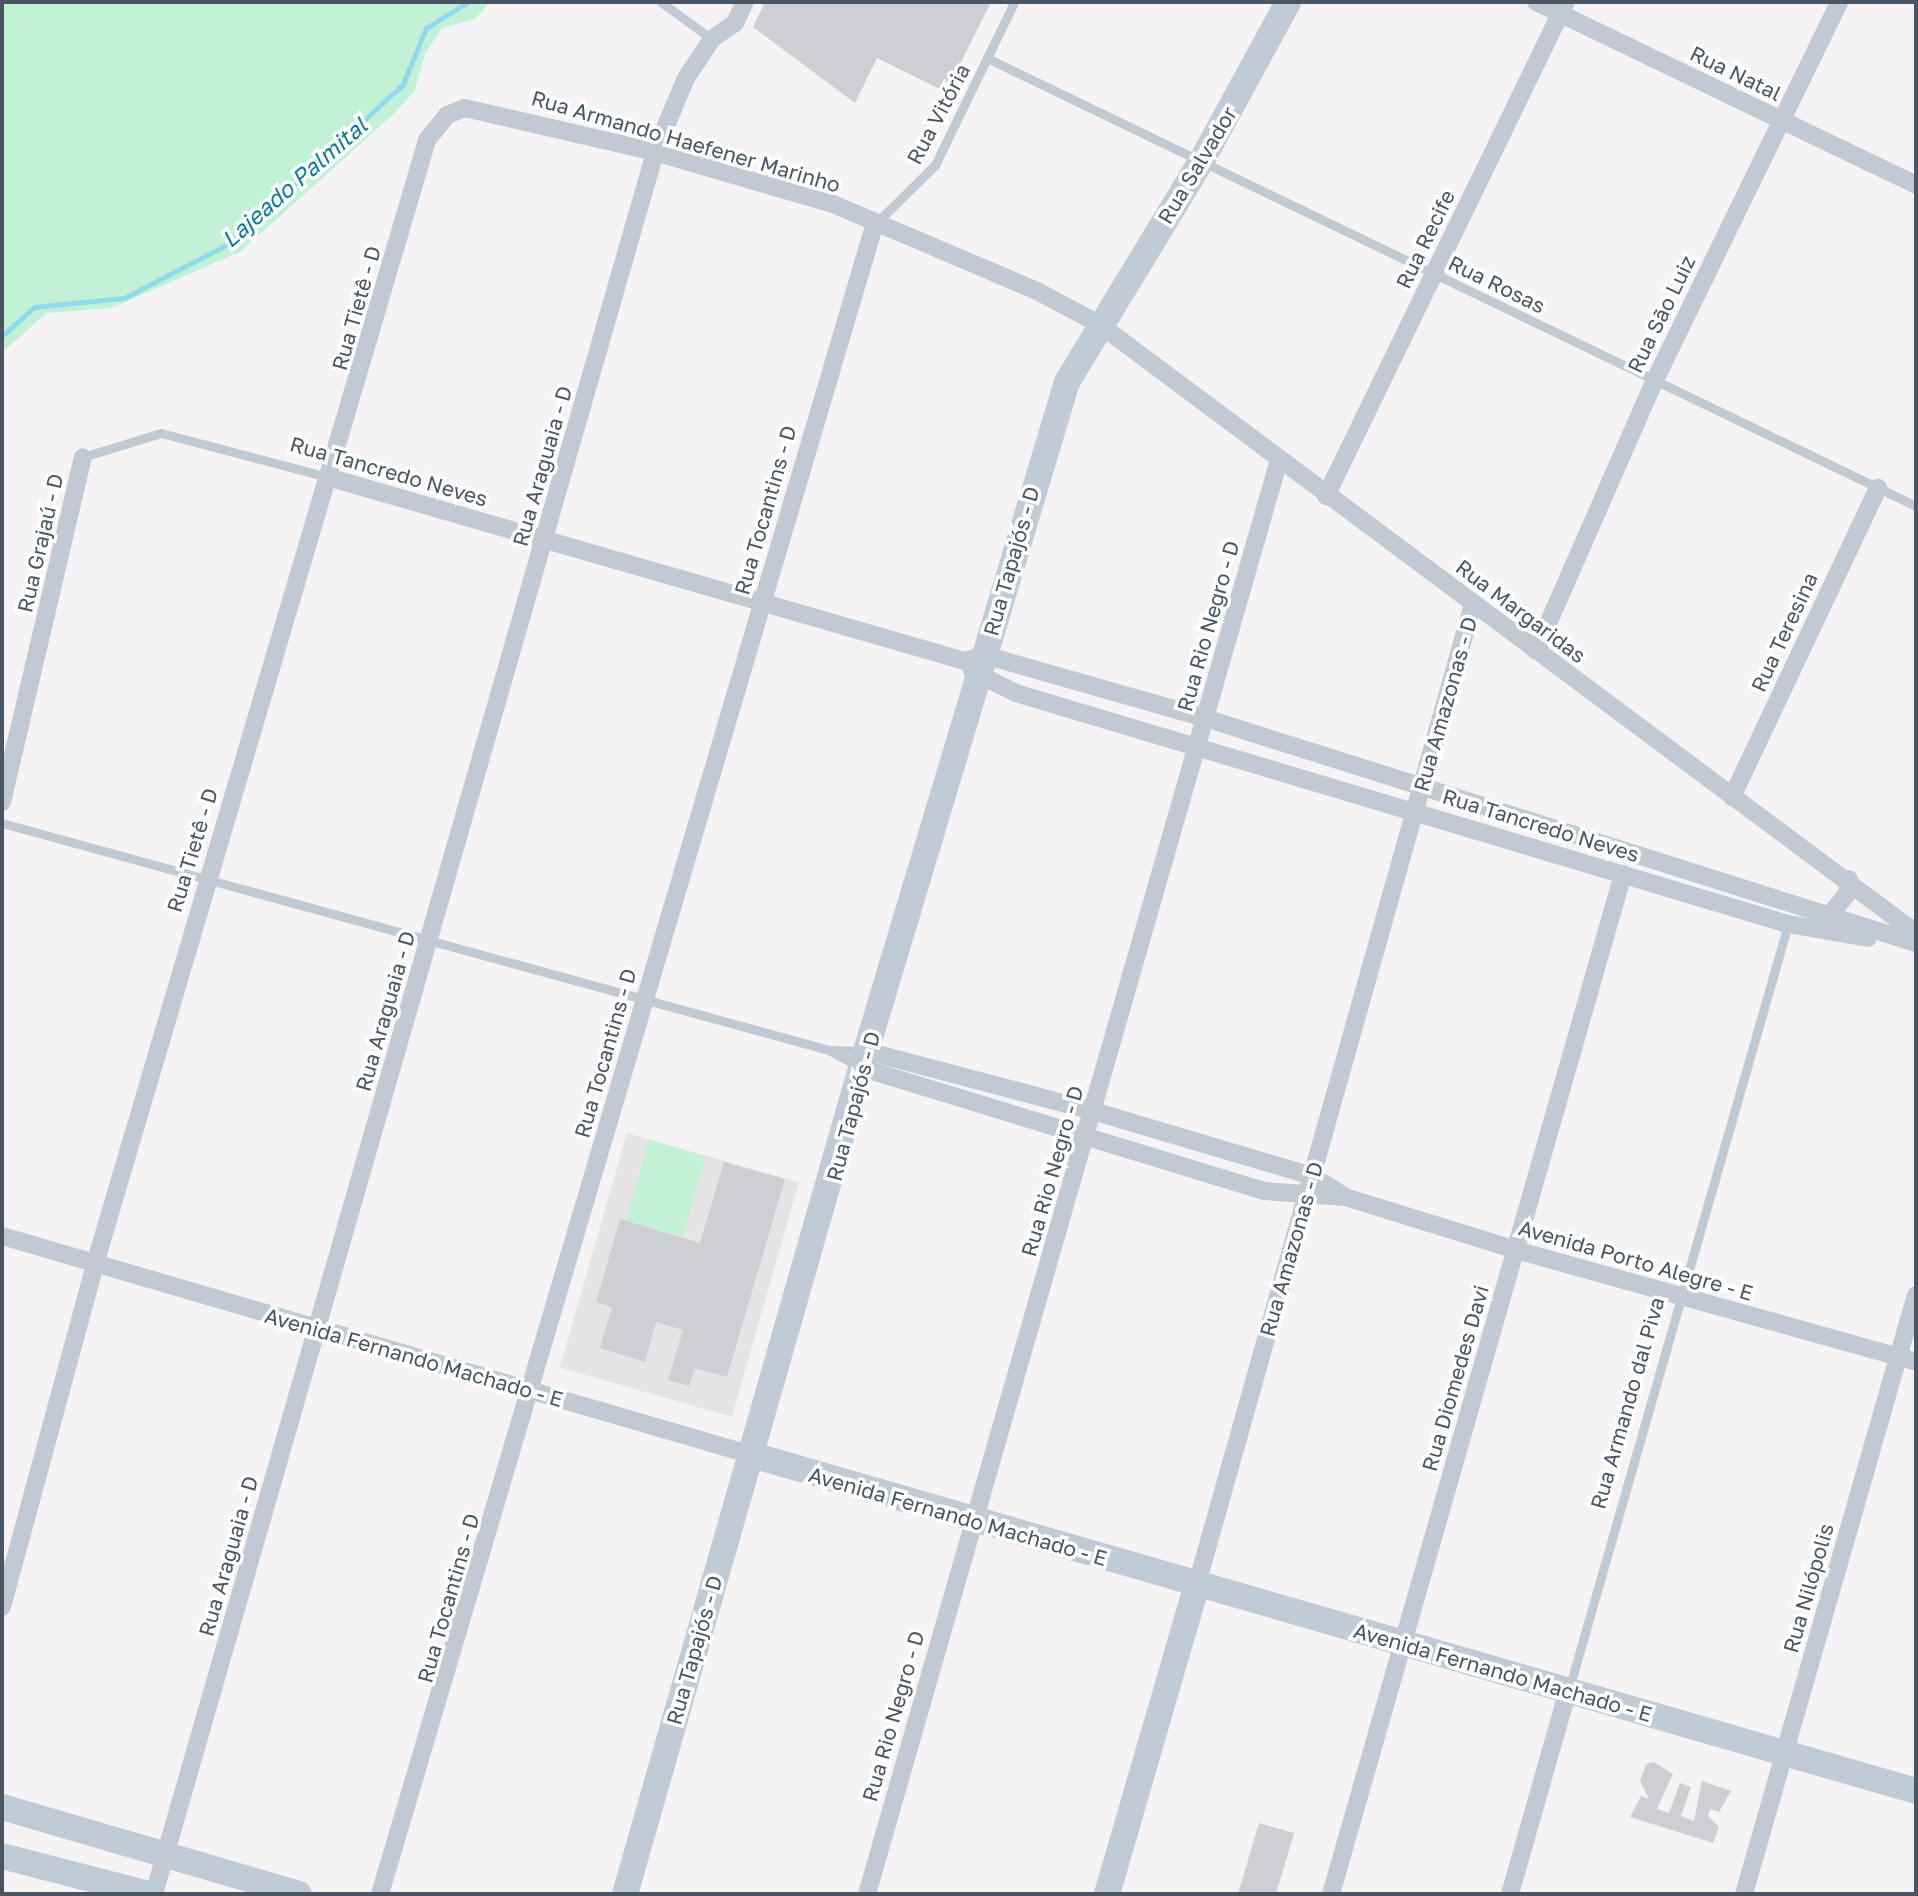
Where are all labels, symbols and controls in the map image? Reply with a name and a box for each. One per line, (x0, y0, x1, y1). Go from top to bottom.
street label: Rua Natal (1686, 40, 1786, 106)
street label: Rua Vitória (901, 59, 975, 169)
street label: Rua Armando Haefener Marinho (529, 85, 843, 197)
street label: Rua Salvador (1152, 102, 1242, 228)
water label: Lajeado Palmital (216, 111, 372, 253)
street label: Rua Recife (1390, 186, 1460, 292)
street label: Rua Tietê - D (326, 243, 386, 373)
street label: Rua Rosas (1445, 250, 1549, 318)
street label: Rua São Luiz (1622, 251, 1700, 377)
street label: Rua Araguaia - D (507, 383, 577, 549)
street label: Rua Tocantins - D (729, 423, 801, 597)
street label: Rua Tancredo Neves (287, 431, 491, 511)
street label: Rua Grajaú - D (12, 471, 68, 615)
street label: Rua Tapajós - D (978, 484, 1044, 638)
street label: Rua Rio Negro - D (1172, 538, 1244, 714)
street label: Rua Margaridas (1451, 554, 1591, 668)
street label: Rua Teresina (1745, 568, 1823, 696)
street label: Rua Amazonas - D (1408, 614, 1482, 794)
street label: Rua Tancredo Neves (1440, 783, 1642, 867)
street label: Rua Tietê - D (161, 785, 223, 915)
street label: Rua Araguaia - D (350, 928, 420, 1094)
street label: Rua Tocantins - D (569, 966, 641, 1140)
street label: Rua Tapajós - D (821, 1028, 885, 1184)
street label: Rua Rio Negro - D (1016, 1083, 1088, 1259)
street label: Rua Amazonas - D (1254, 1159, 1328, 1339)
street label: Avenida Porto Alegre - E (1516, 1214, 1756, 1306)
street label: Rua Diomedes Davi (1416, 1282, 1494, 1474)
street label: Rua Armando dal Piva (1585, 1294, 1669, 1512)
street label: Avenida Fernando Machado - E (262, 1302, 566, 1412)
street label: Avenida Fernando Machado - E (806, 1461, 1110, 1571)
street label: Rua Araguaia - D (193, 1473, 263, 1639)
street label: Rua Tocantins - D (412, 1511, 484, 1685)
street label: Rua Nilópolis (1778, 1520, 1838, 1656)
street label: Rua Tapajós - D (661, 1573, 727, 1727)
street label: Avenida Fernando Machado - E (1351, 1617, 1655, 1727)
street label: Rua Rio Negro - D (857, 1628, 929, 1804)

